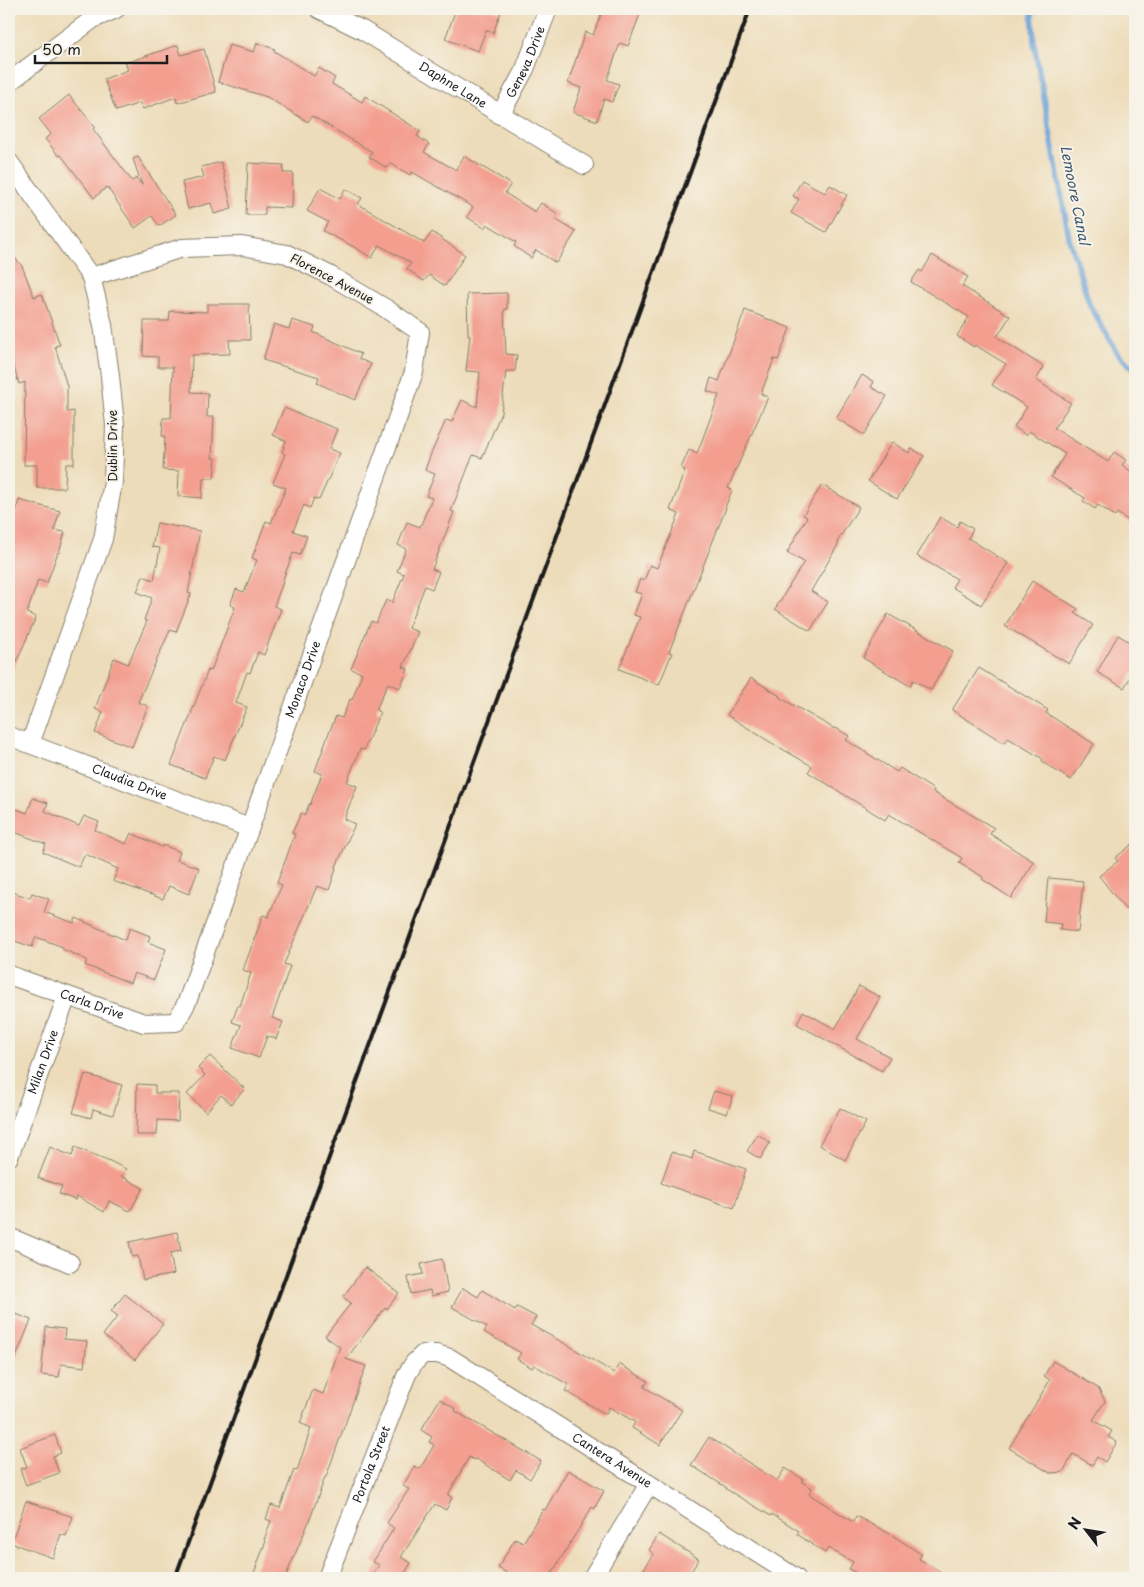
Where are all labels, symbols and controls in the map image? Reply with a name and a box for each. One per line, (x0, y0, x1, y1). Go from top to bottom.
street label: Geneva Drive (501, 23, 549, 101)
scale bar (35, 32, 168, 64)
text: 50 m (42, 37, 81, 60)
street label: Daphne Lane (416, 57, 491, 112)
water label: Lemoore Canal (1056, 143, 1096, 248)
street label: Florence Avenue (287, 248, 378, 308)
street label: Dublin Drive (103, 410, 121, 482)
street label: Monaco Drive (280, 638, 324, 720)
street label: Claudia Drive (90, 759, 170, 804)
street label: Carla Drive (58, 984, 127, 1023)
street label: Milan Drive (22, 1027, 62, 1096)
street label: Portola Street (347, 1423, 394, 1505)
street label: Cantera Avenue (569, 1428, 656, 1492)
north arrow (1062, 1504, 1112, 1554)
text: N (1063, 1513, 1086, 1533)

